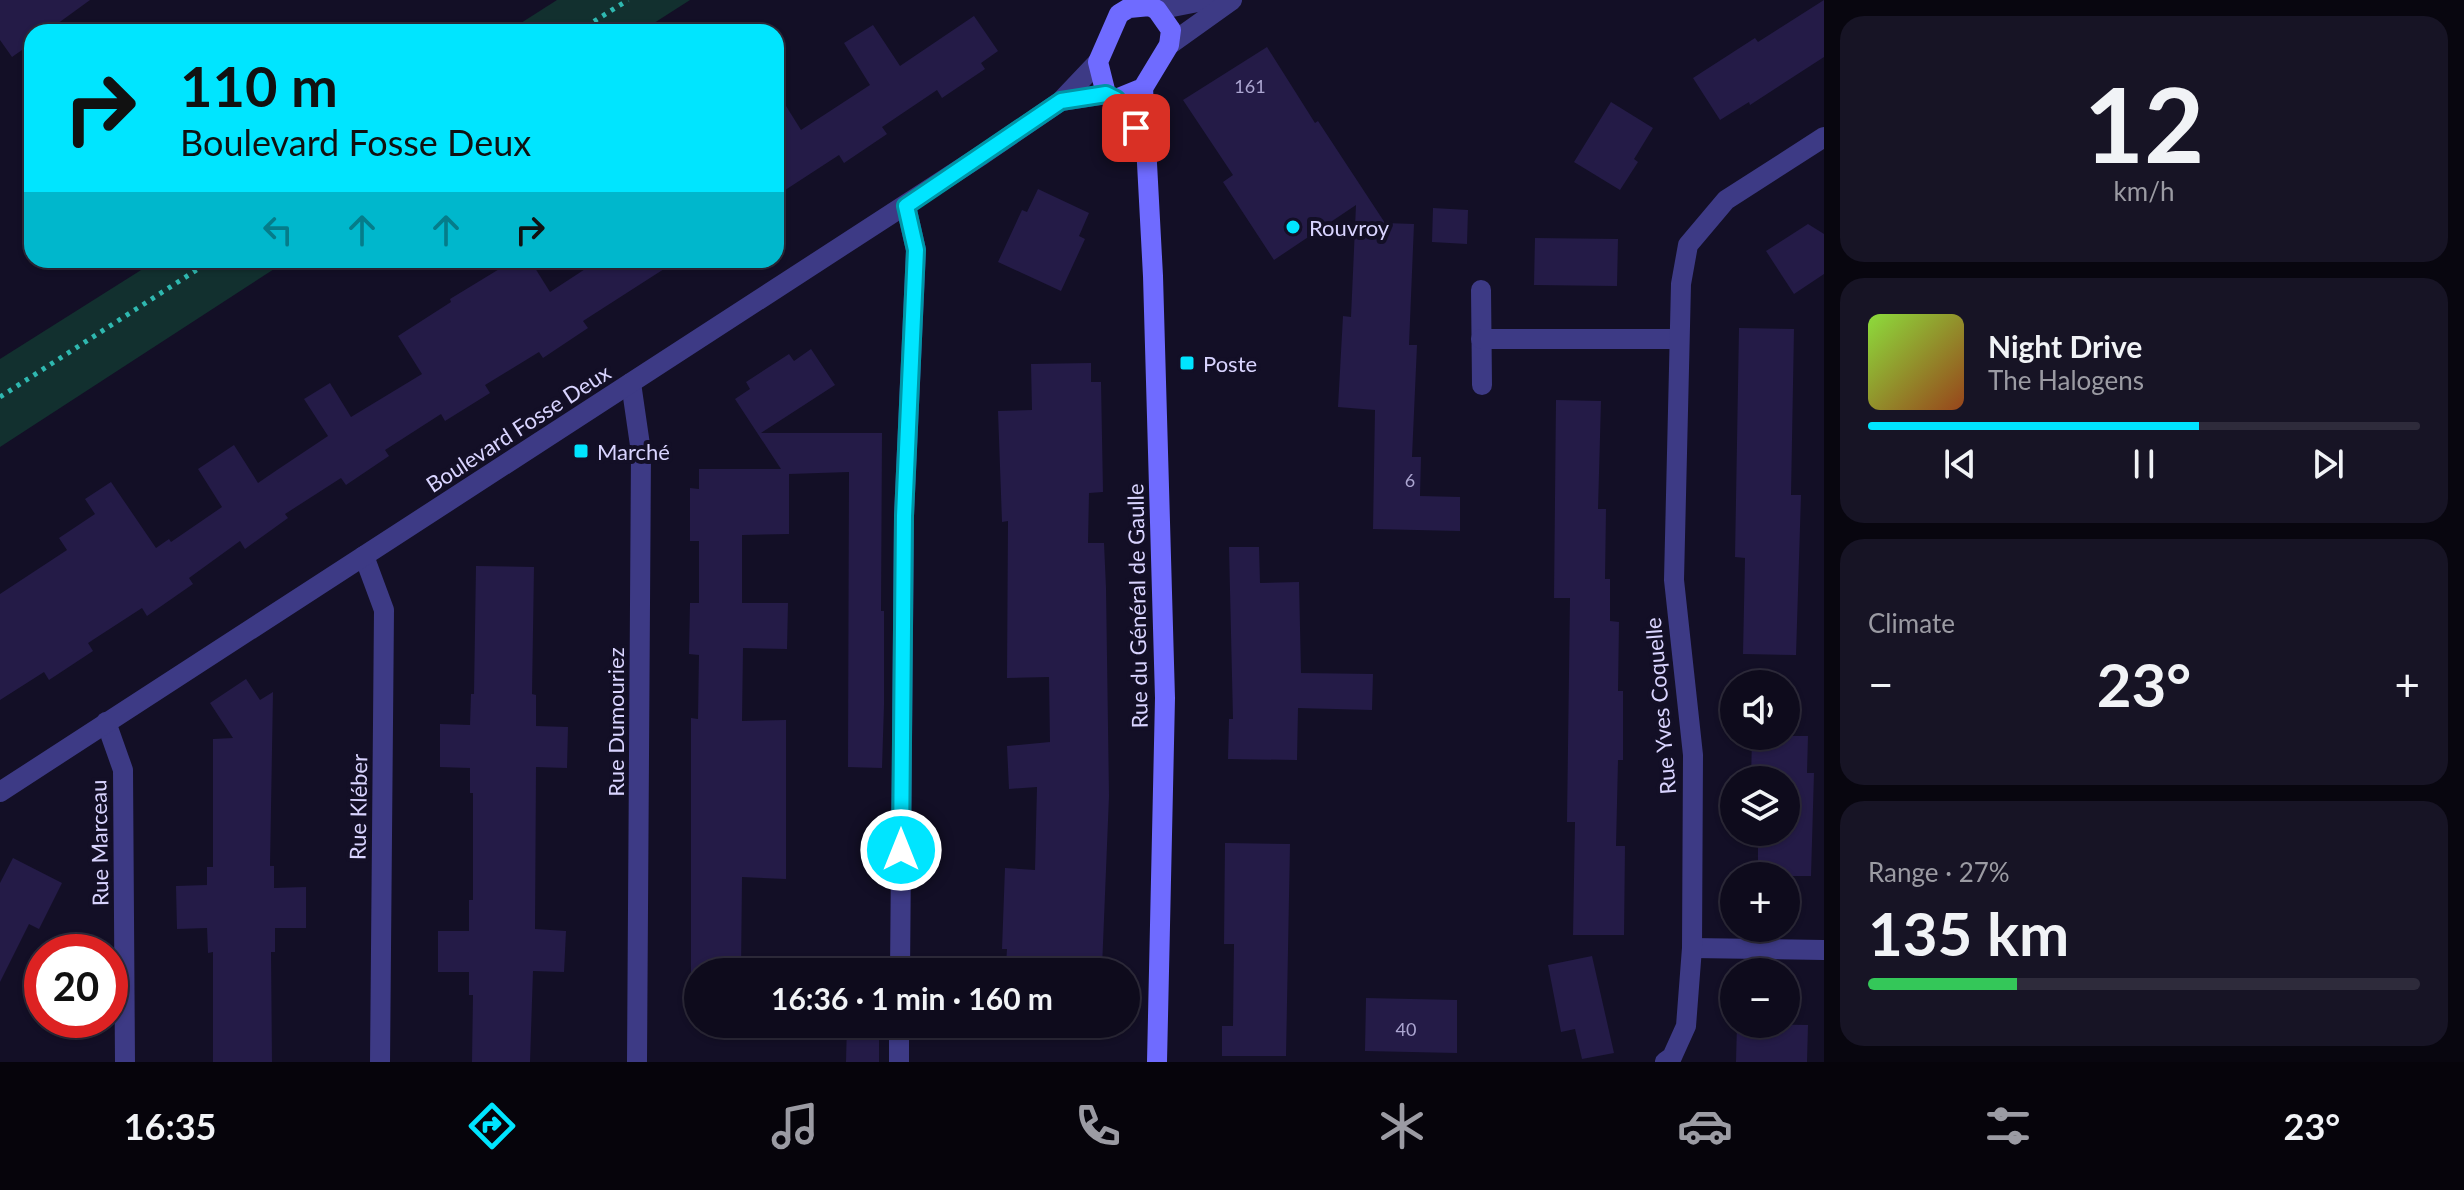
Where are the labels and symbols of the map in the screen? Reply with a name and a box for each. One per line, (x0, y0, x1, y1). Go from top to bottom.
house number: 161 (1234, 75, 1266, 97)
pin (1102, 94, 1170, 162)
place label: Rouvroy (1309, 214, 1390, 241)
marker: Rouvroy (1284, 218, 1302, 236)
place label: Poste (1203, 350, 1257, 377)
marker: Poste (1178, 354, 1196, 372)
street label: Boulevard Fosse Deux (421, 358, 615, 498)
place label: Marché (597, 438, 670, 465)
marker: Marché (572, 442, 590, 460)
house number: 6 (1405, 469, 1415, 491)
street label: Rue du Général de Gaulle (1121, 483, 1153, 729)
street label: Rue Yves Coquelle (1639, 616, 1681, 796)
street label: Rue Dumouriez (602, 647, 629, 797)
street label: Rue Kléber (344, 754, 372, 860)
street label: Rue Marceau (84, 779, 114, 907)
position arrow (859, 808, 943, 892)
speed limit sign: 20 (24, 934, 128, 1038)
house number: 40 (1396, 1018, 1416, 1040)

